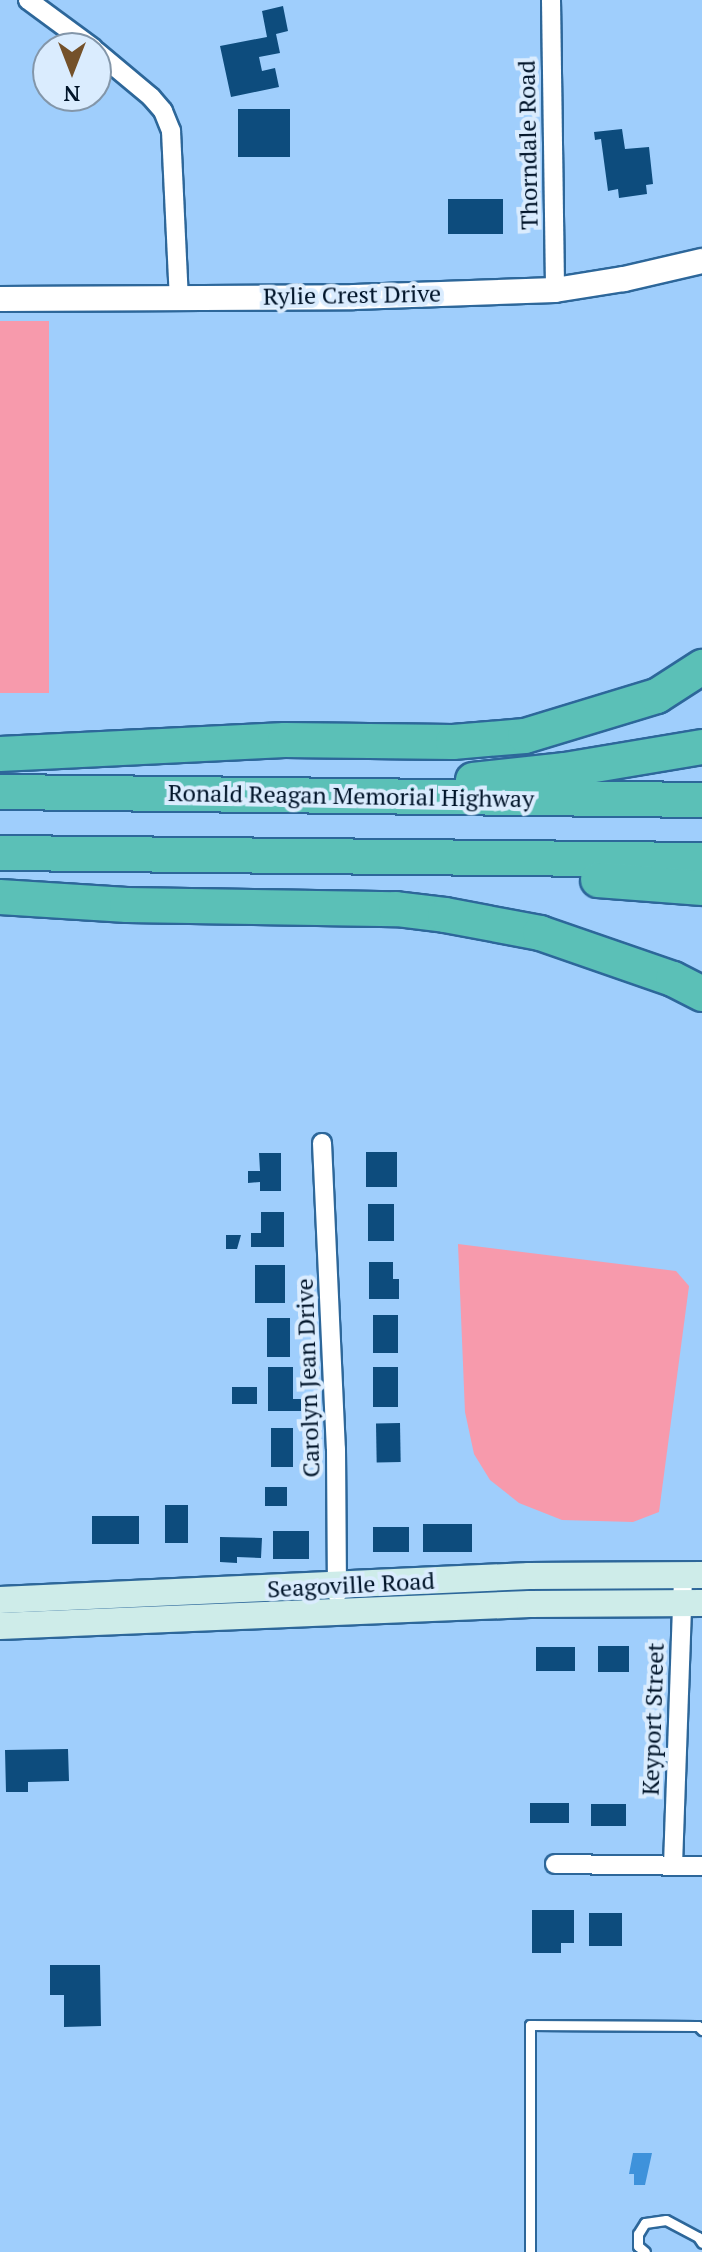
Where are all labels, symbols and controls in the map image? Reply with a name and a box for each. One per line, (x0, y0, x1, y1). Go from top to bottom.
north arrow (32, 32, 112, 112)
street label: Thorndale Road (512, 60, 544, 230)
text: N (64, 80, 80, 109)
street label: Rylie Crest Drive (263, 279, 441, 311)
street label: Ronald Reagan Memorial Highway (168, 778, 534, 814)
street label: Carolyn Jean Drive (290, 1278, 326, 1478)
street label: Seagoville Road (266, 1566, 436, 1604)
street label: Keyport Street (636, 1642, 670, 1796)

